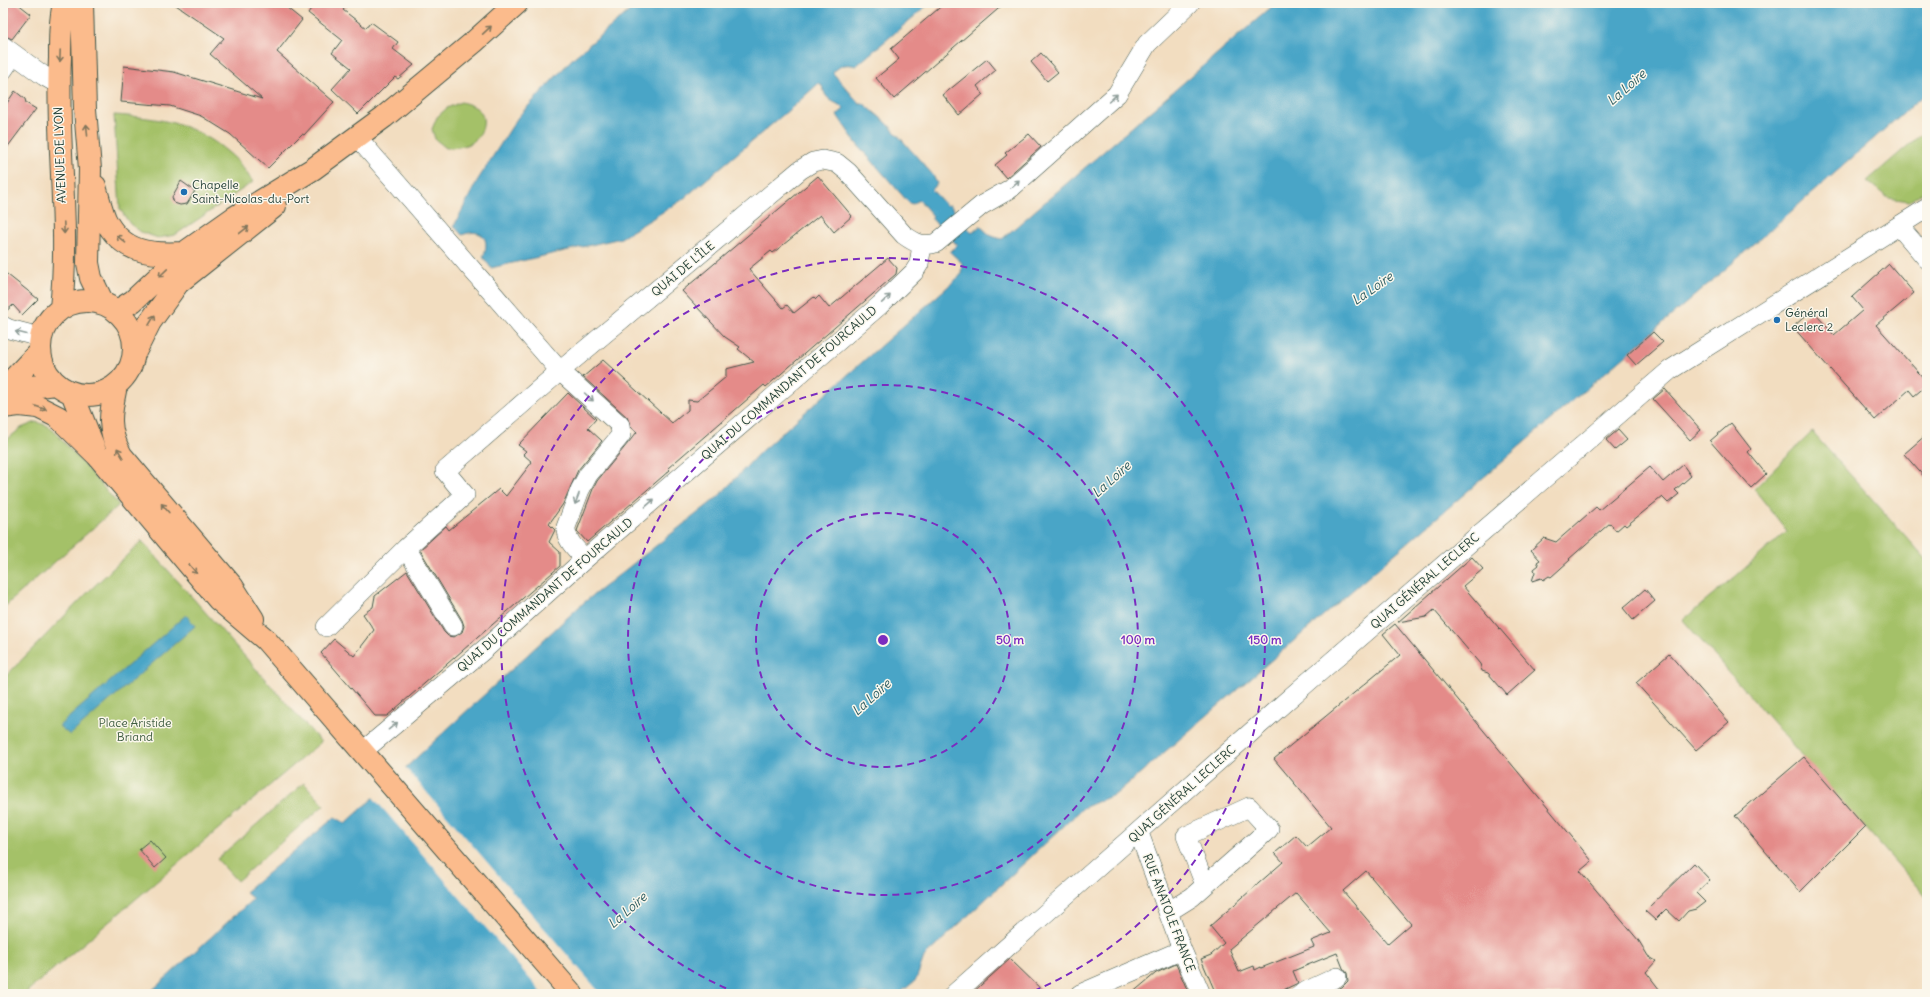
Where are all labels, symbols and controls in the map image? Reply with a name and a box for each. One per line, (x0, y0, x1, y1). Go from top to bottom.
one-way arrow (482, 25, 492, 35)
one-way arrow (56, 49, 63, 62)
water label: La Loire (1603, 65, 1650, 109)
one-way arrow (1107, 94, 1118, 103)
street label: AVENUE DE LYON (50, 107, 69, 203)
one-way arrow (83, 124, 90, 137)
place label: Chapelle Saint-Nicolas-du-Port (192, 177, 309, 206)
one-way arrow (1010, 180, 1020, 189)
marker: Chapelle Saint-Nicolas-du-Port (179, 187, 189, 197)
one-way arrow (60, 221, 67, 234)
one-way arrow (239, 226, 250, 235)
one-way arrow (116, 234, 126, 243)
street label: QUAI DE L'ÎLE (648, 238, 717, 299)
one-way arrow (158, 268, 168, 278)
water label: La Loire (1348, 268, 1397, 309)
one-way arrow (881, 294, 891, 304)
street label: QUAI DU COMMANDANT DE FOURCAULD (698, 302, 880, 463)
place label: Général Leclerc 2 (1785, 305, 1834, 334)
one-way arrow (148, 314, 156, 326)
marker: Général Leclerc 2 (1772, 315, 1782, 325)
one-way arrow (15, 328, 28, 336)
one-way arrow (584, 392, 594, 402)
one-way arrow (35, 405, 47, 413)
one-way arrow (116, 447, 124, 459)
water label: La Loire (1088, 457, 1135, 501)
one-way arrow (572, 493, 580, 505)
one-way arrow (645, 498, 655, 508)
one-way arrow (160, 502, 169, 513)
street label: QUAI DU COMMANDANT DE FOURCAULD (454, 514, 636, 675)
street label: QUAI GÉNÉRAL LECLERC (1367, 529, 1482, 632)
one-way arrow (188, 563, 197, 574)
text: 50 m (996, 632, 1025, 647)
text: 100 m (1121, 632, 1155, 647)
text: 150 m (1249, 632, 1282, 647)
centre of rings (876, 633, 890, 647)
water label: La Loire (848, 675, 895, 719)
park label: Place Aristide Briand (99, 715, 171, 744)
one-way arrow (388, 722, 399, 731)
street label: QUAI GÉNÉRAL LECLERC (1125, 741, 1238, 846)
street label: RUE ANATOLE FRANCE (1140, 851, 1199, 974)
water label: La Loire (604, 888, 651, 932)

